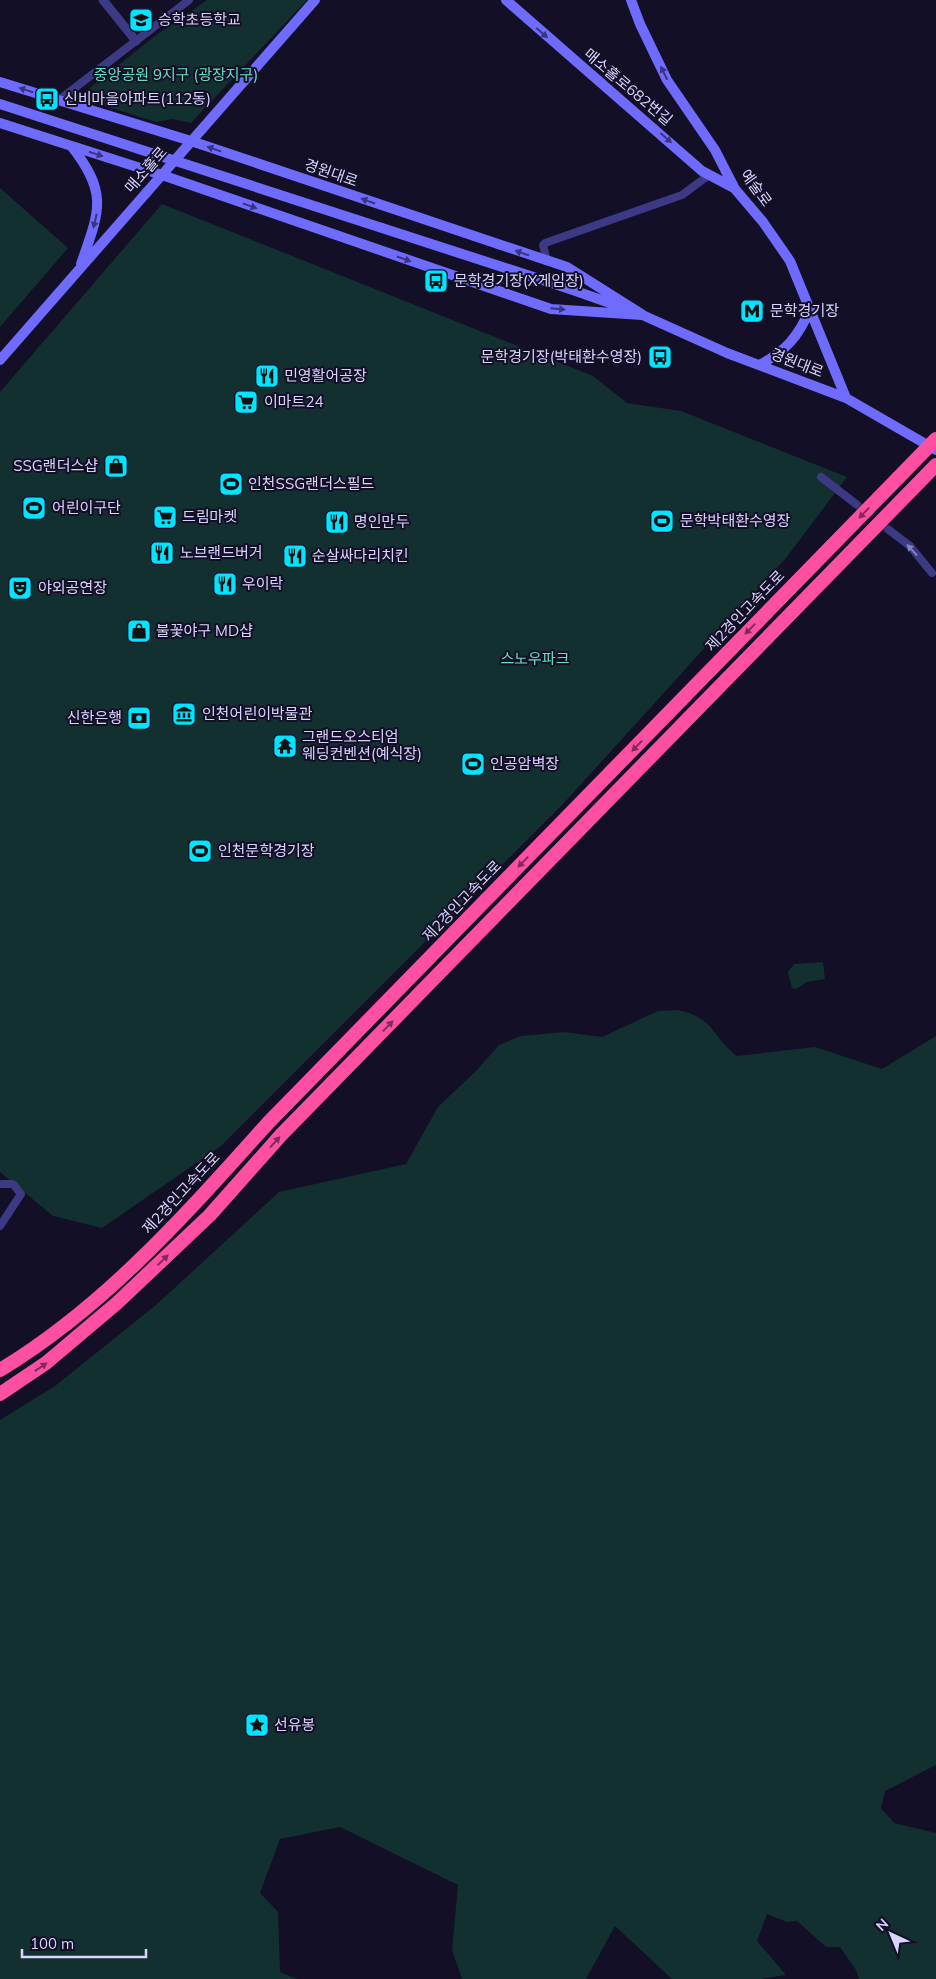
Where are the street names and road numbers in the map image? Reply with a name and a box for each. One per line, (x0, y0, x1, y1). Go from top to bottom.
street label: 매소홀로682번길 (580, 44, 676, 129)
street label: 매소홀로 (120, 143, 171, 197)
street label: 경원대로 (302, 155, 360, 190)
street label: 예술로 (737, 165, 776, 210)
street label: 경원대로 (768, 344, 826, 381)
street label: 제2경인고속도로 (701, 566, 788, 655)
street label: 제2경인고속도로 (418, 856, 505, 945)
street label: 제2경인고속도로 (138, 1148, 224, 1238)

